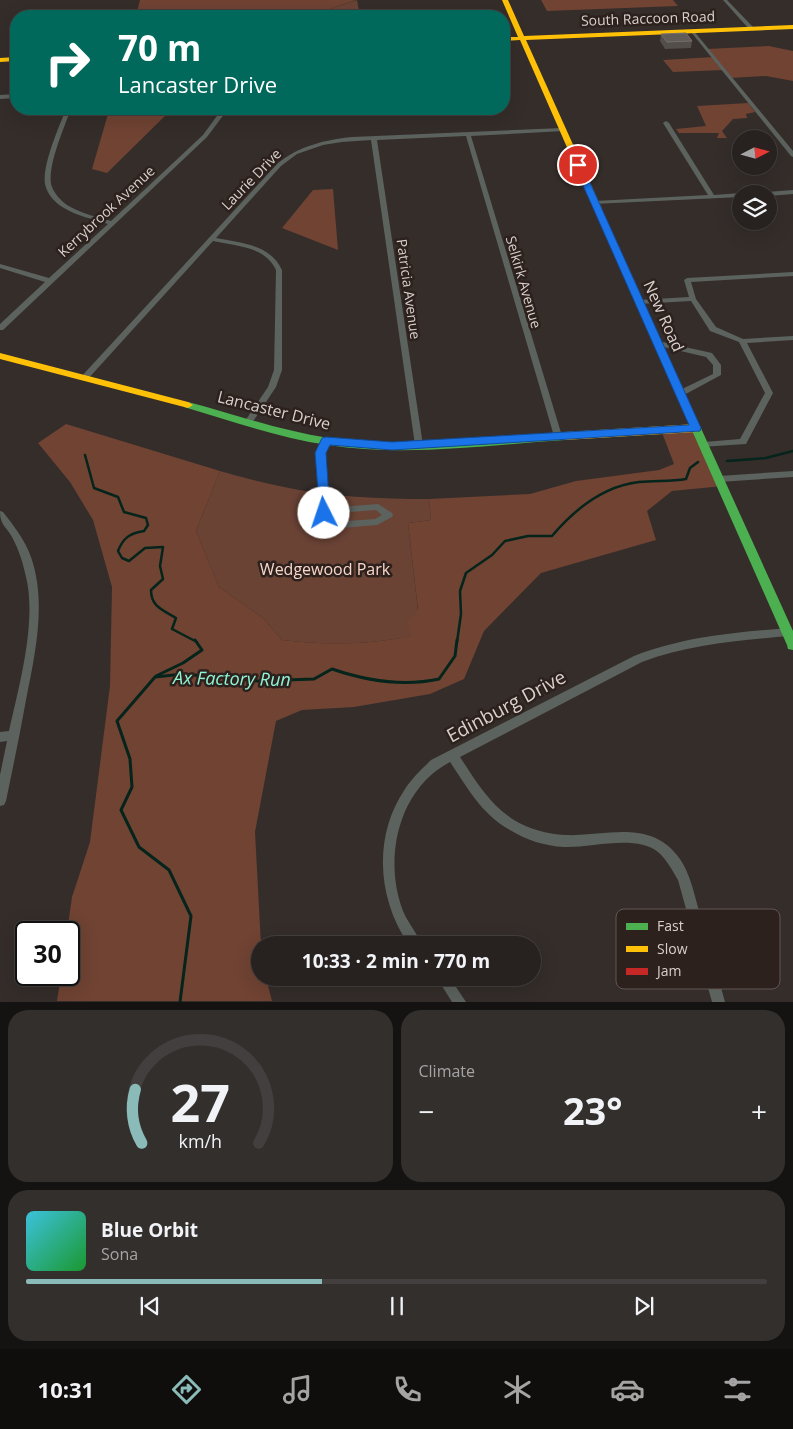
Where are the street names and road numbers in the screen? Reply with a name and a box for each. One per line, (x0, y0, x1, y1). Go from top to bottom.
street label: South Raccoon Road (581, 6, 715, 30)
street label: Laurie Drive (217, 144, 285, 214)
street label: Kerrybrook Avenue (54, 161, 159, 261)
street label: Selkirk Avenue (502, 234, 546, 331)
street label: Patricia Avenue (393, 238, 425, 340)
street label: New Road (639, 277, 689, 355)
street label: Lancaster Drive (215, 385, 333, 435)
street label: Edinburg Drive (442, 664, 570, 748)

